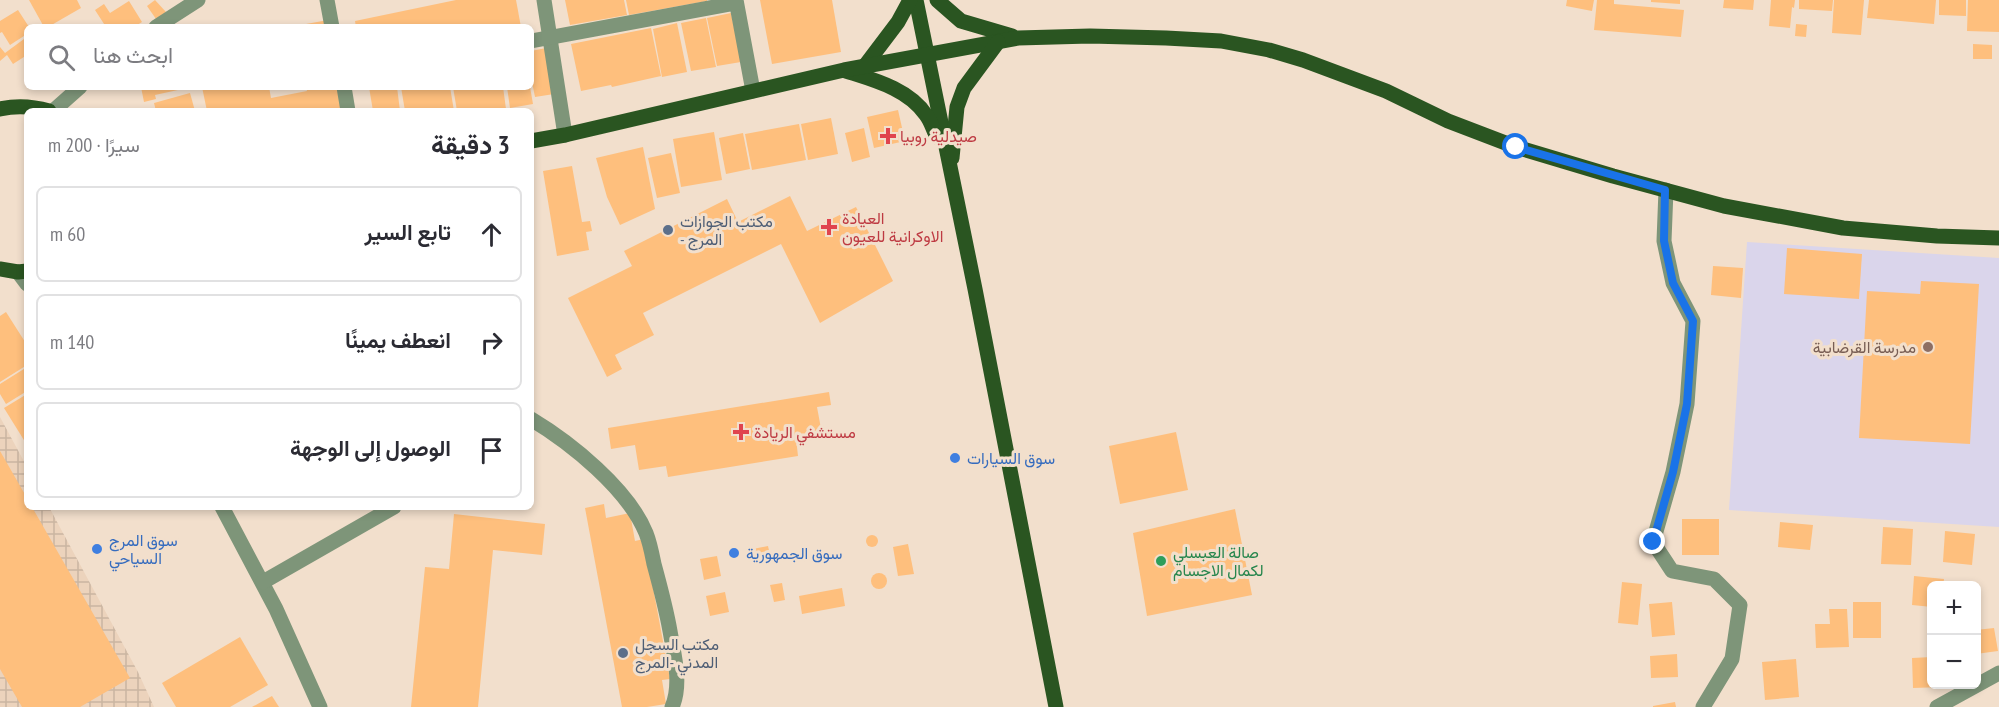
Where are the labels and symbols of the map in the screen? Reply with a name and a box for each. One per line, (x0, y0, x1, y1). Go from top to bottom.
place label: صيدلية روبيا (900, 126, 977, 147)
marker: صيدلية روبيا (881, 129, 895, 143)
route start (1502, 133, 1528, 159)
place label: العيادة الاوكرانية للعيون (842, 208, 943, 247)
place label: مكتب الجوازات - المرج (680, 211, 773, 251)
marker: العيادة الاوكرانية للعيون (820, 218, 838, 236)
marker: مكتب الجوازات - المرج (661, 223, 675, 237)
place label: مدرسة القرضابية (1813, 337, 1916, 358)
marker: مدرسة القرضابية (1921, 340, 1935, 354)
place label: مستشفي الريادة (754, 422, 856, 446)
marker: مستشفي الريادة (732, 423, 750, 441)
place label: سوق السيارات (967, 448, 1055, 469)
marker: سوق السيارات (948, 451, 962, 465)
route end (1639, 528, 1665, 554)
place label: سوق المرج السياحي (109, 530, 178, 572)
marker: سوق المرج السياحي (90, 542, 104, 556)
place label: صالة العبسلي لكمال الاجسام (1173, 542, 1264, 581)
place label: سوق الجمهورية (746, 543, 842, 564)
marker: سوق الجمهورية (727, 546, 741, 560)
marker: صالة العبسلي لكمال الاجسام (1154, 554, 1168, 568)
place label: مكتب السجل المدني -المرج (635, 634, 719, 676)
marker: مكتب السجل المدني -المرج (616, 646, 630, 660)

